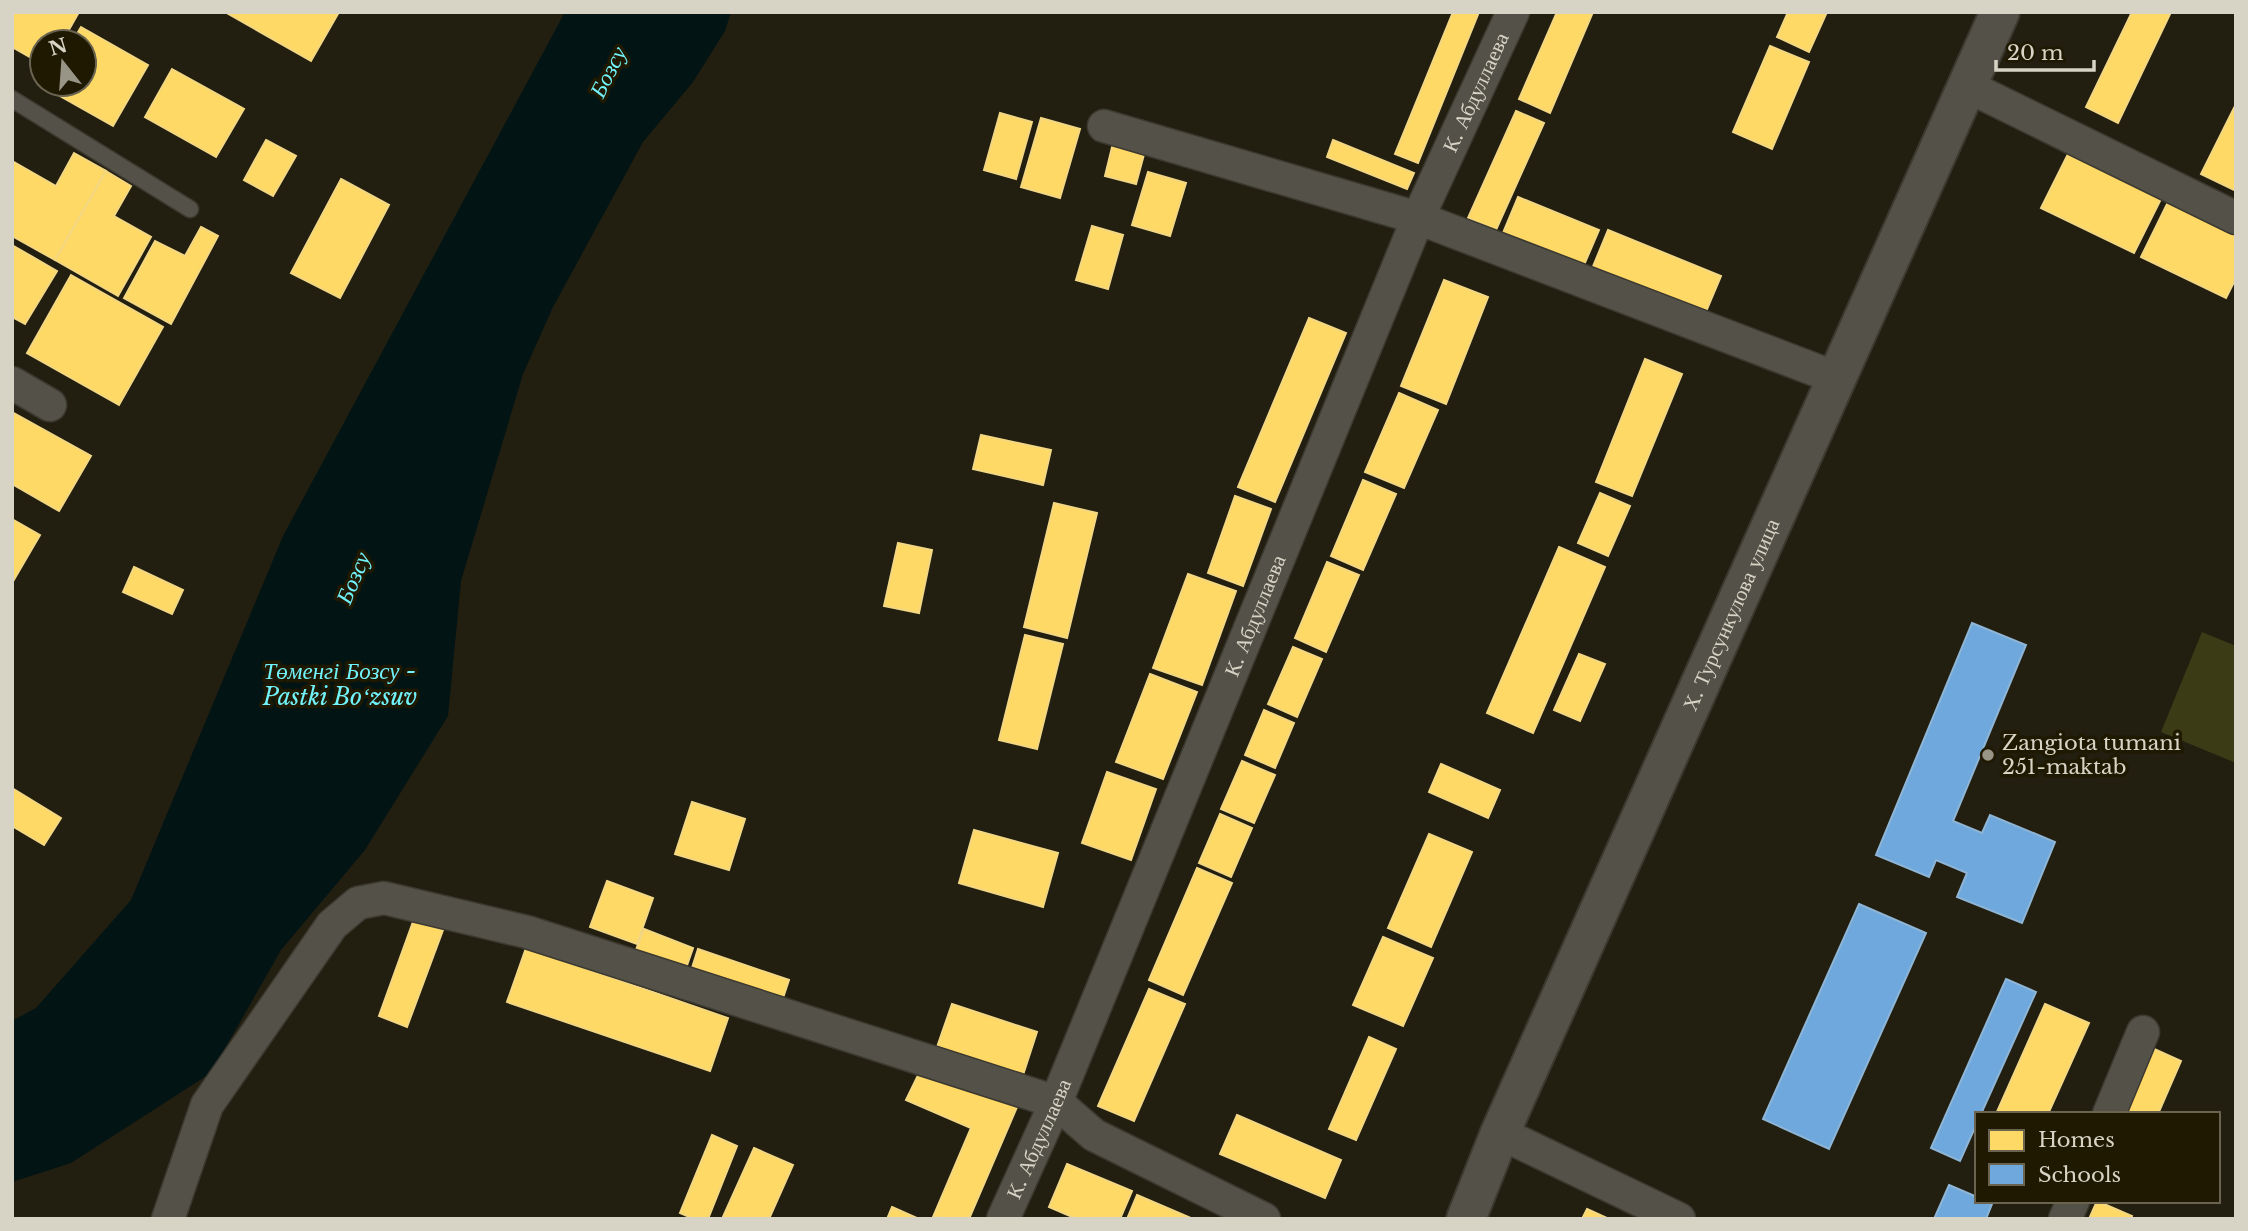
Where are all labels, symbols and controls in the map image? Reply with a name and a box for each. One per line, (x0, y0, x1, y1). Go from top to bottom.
north arrow (28, 28, 98, 98)
street label: К. Абдуллаева (1437, 28, 1515, 156)
scale bar (1996, 28, 2094, 72)
text: N (46, 34, 70, 61)
text: 20 m (2007, 40, 2064, 66)
water label: Бозсу (583, 41, 633, 103)
street label: Х. Турсункулова улица (1677, 514, 1786, 715)
water label: Бозсу (329, 547, 377, 609)
street label: К. Абдуллаева (1219, 551, 1292, 680)
water label: Төменгі Бозсу - Pastki Boʻzsuv (262, 657, 417, 711)
place label: Zangiota tumani 251-maktab (2002, 730, 2181, 780)
marker: Zangiota tumani 251-maktab (1980, 747, 1996, 763)
street label: К. Абдуллаева (1001, 1074, 1077, 1203)
legend (1975, 1112, 2220, 1203)
text: Homes (2038, 1127, 2115, 1153)
text: Schools (2038, 1162, 2121, 1188)

